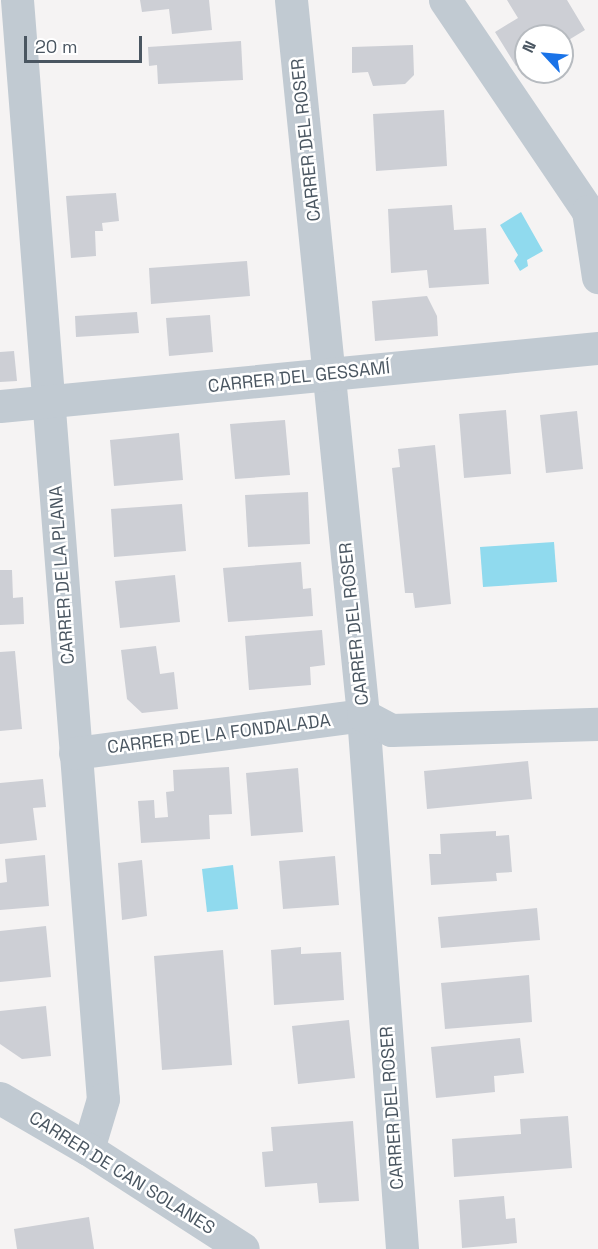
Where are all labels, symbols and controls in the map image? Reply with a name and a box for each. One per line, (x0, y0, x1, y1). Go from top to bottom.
scale bar (27, 24, 146, 62)
north arrow (514, 24, 574, 84)
text: 20 m (35, 35, 78, 58)
text: N (517, 37, 541, 56)
street label: CARRER DEL ROSER (287, 57, 325, 223)
street label: CARRER DEL GESSAMÍ (207, 357, 391, 397)
street label: CARRER DE LA PLANA (45, 485, 79, 665)
street label: CARRER DEL ROSER (335, 541, 373, 707)
street label: CARRER DE LA FONDALADA (106, 710, 332, 758)
street label: CARRER DEL ROSER (376, 1025, 408, 1191)
street label: CARRER DE CAN SOLANES (25, 1107, 219, 1239)

